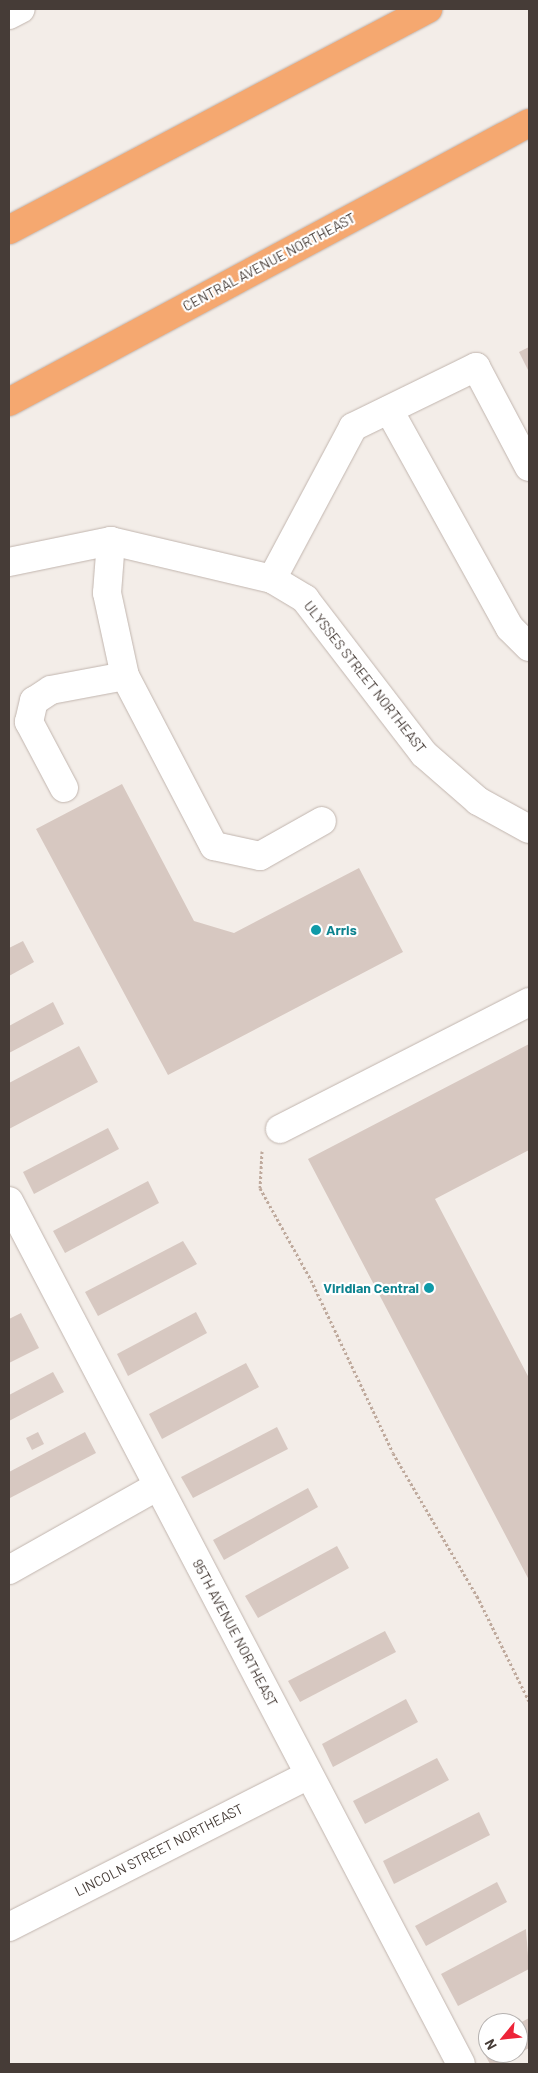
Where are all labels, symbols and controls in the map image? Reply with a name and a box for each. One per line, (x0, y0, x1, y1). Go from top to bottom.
street label: CENTRAL AVENUE NORTHEAST (180, 209, 358, 315)
street label: ULYSSES STREET NORTHEAST (300, 598, 430, 756)
place label: Arris (326, 922, 357, 938)
marker: Arris (310, 924, 322, 936)
place label: Viridian Central (323, 1280, 419, 1296)
marker: Viridian Central (423, 1282, 435, 1294)
street label: 95TH AVENUE NORTHEAST (189, 1556, 281, 1710)
street label: LINCOLN STREET NORTHEAST (72, 1800, 246, 1900)
north arrow (478, 2013, 528, 2063)
text: N (481, 2037, 500, 2053)

